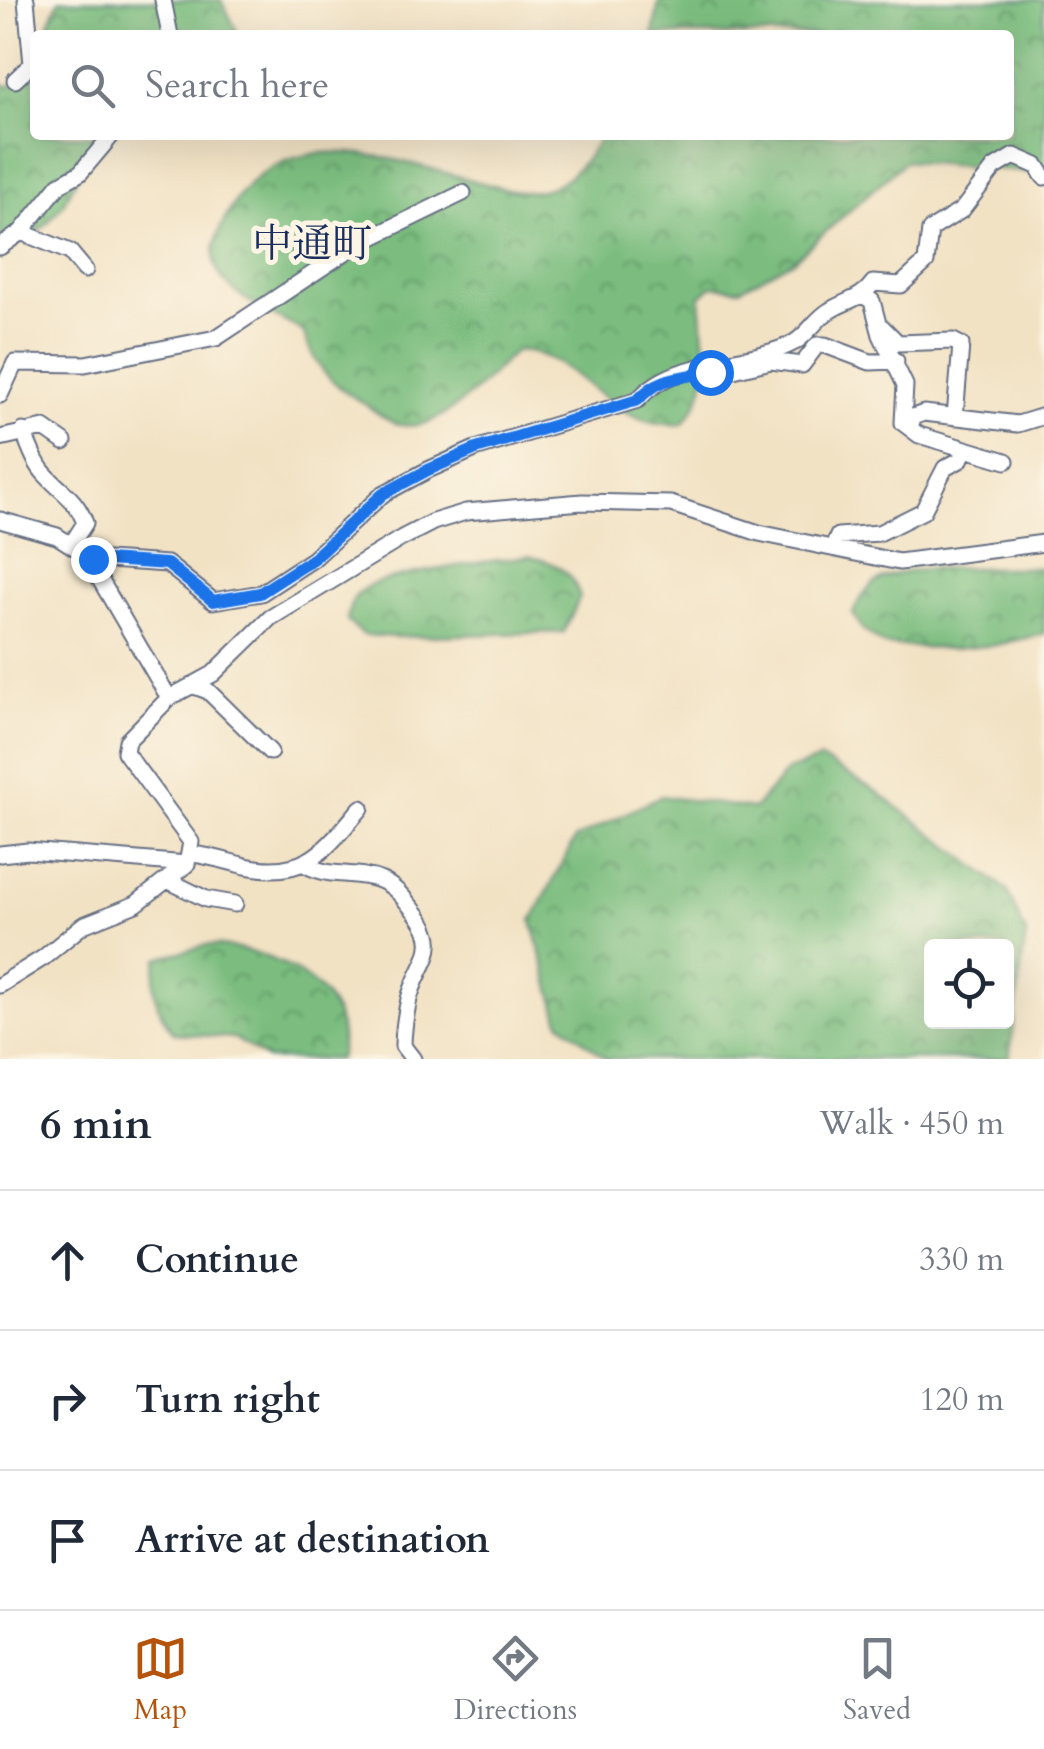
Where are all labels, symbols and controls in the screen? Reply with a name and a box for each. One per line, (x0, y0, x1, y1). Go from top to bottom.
search box (30, 30, 1014, 140)
icon: search (65, 58, 120, 113)
text: Search here (145, 59, 329, 111)
district label: 中通町 (252, 217, 372, 272)
route start (688, 350, 734, 396)
route end (71, 537, 117, 583)
map controls (924, 939, 1014, 1029)
button: locate (924, 939, 1014, 1029)
text: 6 min (40, 1096, 152, 1153)
text: Walk · 450 m (819, 1102, 1004, 1146)
icon: ahead (40, 1233, 95, 1288)
text: Continue (135, 1234, 299, 1286)
text: 330 m (919, 1238, 1004, 1282)
icon: right (40, 1373, 95, 1428)
text: Turn right (135, 1374, 320, 1426)
text: 120 m (919, 1378, 1004, 1422)
icon: arrive (40, 1513, 95, 1568)
text: Arrive at destination (135, 1514, 490, 1566)
tab: Map (133, 1631, 188, 1729)
tab: Directions (454, 1631, 577, 1729)
tab: Saved (843, 1631, 911, 1729)

